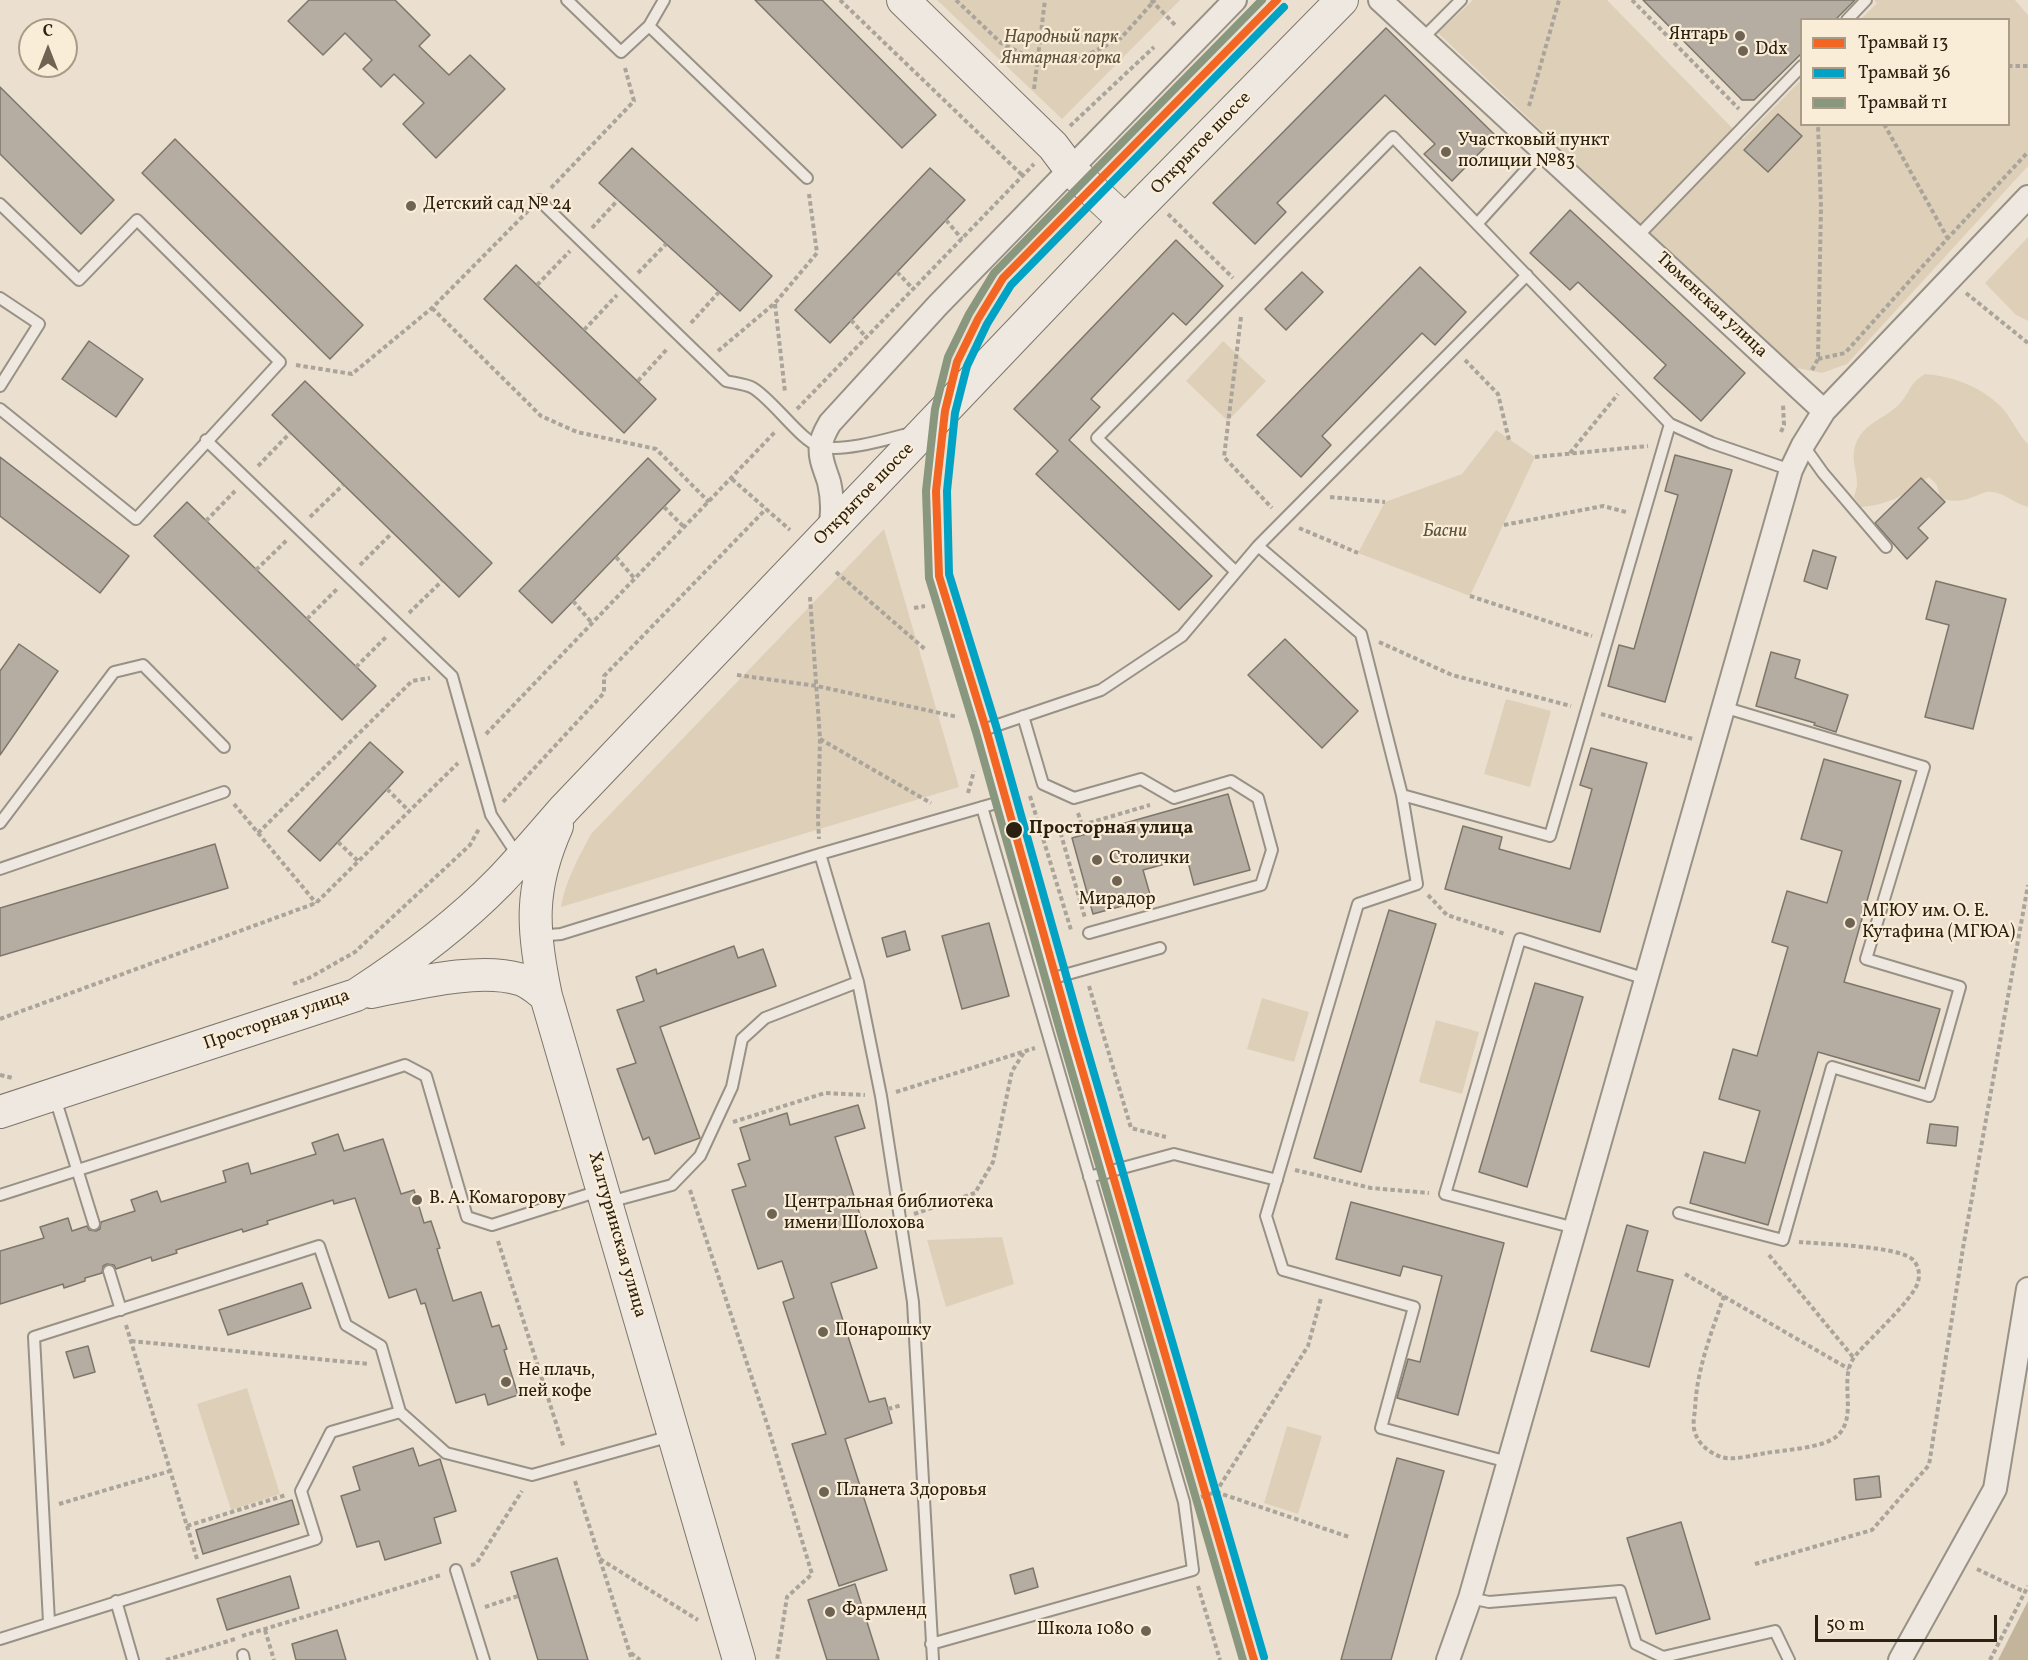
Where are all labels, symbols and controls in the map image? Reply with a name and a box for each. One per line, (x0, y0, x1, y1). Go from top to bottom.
north arrow (18, 18, 78, 78)
legend (1800, 18, 2010, 126)
text: С (43, 21, 53, 43)
place label: Янтарь (1669, 25, 1728, 47)
park label: Народный парк Янтарная горка (1001, 28, 1121, 70)
marker: Янтарь (1733, 29, 1747, 43)
text: Трамвай 13 (1858, 31, 1948, 56)
place label: Ddx (1755, 40, 1788, 62)
marker: Ddx (1736, 44, 1750, 58)
text: Трамвай 36 (1858, 61, 1950, 86)
street label: Открытое шоссе (1147, 88, 1257, 200)
text: Трамвай т1 (1858, 91, 1948, 116)
place label: Участковый пункт полиции №83 (1458, 131, 1609, 174)
marker: Участковый пункт полиции №83 (1439, 145, 1453, 159)
place label: Детский сад № 24 (423, 195, 572, 217)
marker: Детский сад № 24 (404, 199, 418, 213)
street label: Тюменская улица (1651, 249, 1771, 363)
street label: Открытое шоссе (810, 439, 920, 551)
park label: Басни (1423, 522, 1467, 544)
place label: Просторная улица (1029, 819, 1193, 841)
marker: Просторная улица (1004, 820, 1024, 840)
place label: Столички (1109, 849, 1190, 871)
marker: Столички (1090, 853, 1104, 867)
marker: Мирадор (1110, 874, 1124, 888)
place label: Мирадор (1078, 890, 1156, 912)
place label: МГЮУ им. О. Е. Кутафина (МГЮА) (1862, 902, 2015, 944)
marker: МГЮУ им. О. Е. Кутафина (МГЮА) (1843, 916, 1857, 930)
street label: Просторная улица (201, 986, 353, 1056)
street label: Халтуринская улица (582, 1150, 650, 1320)
place label: В. А. Комагорову (429, 1189, 566, 1211)
marker: В. А. Комагорову (410, 1193, 424, 1207)
place label: Центральная библиотека имени Шолохова (784, 1193, 994, 1236)
marker: Центральная библиотека имени Шолохова (765, 1207, 779, 1221)
place label: Понарошку (835, 1321, 931, 1343)
marker: Понарошку (816, 1325, 830, 1339)
place label: Не плачь, пей кофе (518, 1361, 595, 1404)
marker: Не плачь, пей кофе (499, 1375, 513, 1389)
place label: Планета Здоровья (836, 1481, 987, 1503)
marker: Планета Здоровья (817, 1485, 831, 1499)
place label: Фармленд (842, 1601, 927, 1623)
scale bar (1818, 1603, 2000, 1641)
marker: Фармленд (823, 1605, 837, 1619)
text: 50 m (1826, 1613, 1865, 1638)
place label: Школа 1080 (1037, 1620, 1134, 1642)
marker: Школа 1080 (1139, 1624, 1153, 1638)

